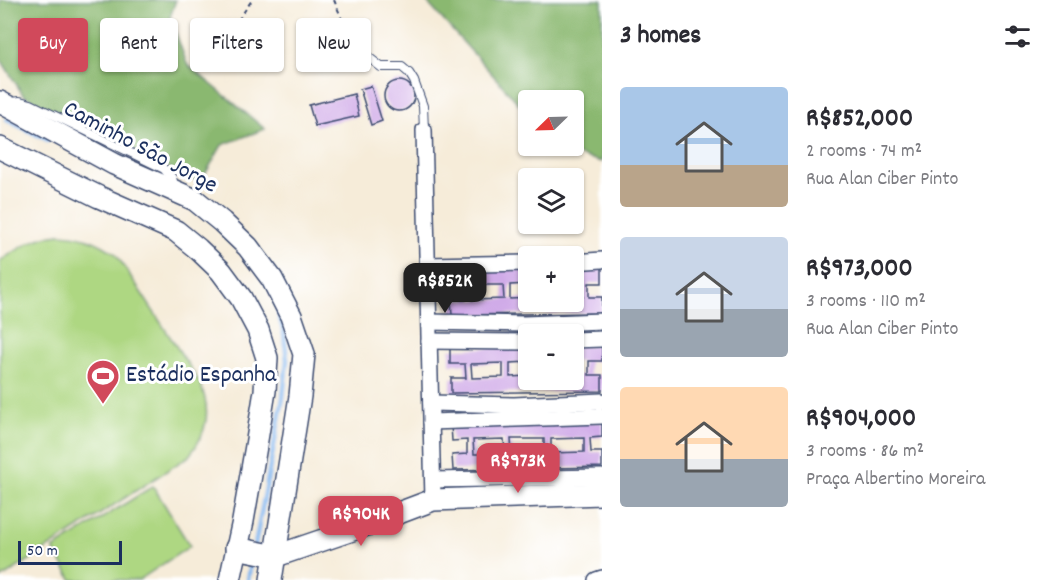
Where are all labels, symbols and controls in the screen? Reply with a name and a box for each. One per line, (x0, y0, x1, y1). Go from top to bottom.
chip: Buy (18, 18, 88, 72)
chip: Rent (100, 18, 178, 72)
chip: Filters (190, 18, 284, 72)
chip: New (296, 18, 371, 72)
text: 3 homes (620, 18, 701, 55)
icon: filters (1001, 20, 1034, 53)
north arrow (518, 90, 584, 156)
map controls (518, 90, 584, 390)
street label: Caminho São Jorge (57, 93, 223, 203)
text: R$852,000 (806, 101, 913, 138)
icon: home (668, 111, 740, 183)
text: 2 rooms · 74 m² (806, 138, 922, 166)
text: Rua Alan Ciber Pinto (806, 166, 958, 194)
button: layers (518, 168, 584, 234)
button: + (518, 246, 584, 312)
text: R$973,000 (806, 251, 913, 288)
icon: home (668, 261, 740, 333)
pin: R$852K (396, 263, 494, 314)
text: R$852K (417, 268, 473, 296)
text: 3 rooms · 110 m² (806, 288, 926, 316)
text: Rua Alan Ciber Pinto (806, 316, 958, 344)
button: − (518, 324, 584, 390)
sports icon: Estádio Espanha (85, 358, 121, 405)
place label: Estádio Espanha (126, 359, 277, 393)
text: R$904,000 (806, 401, 916, 438)
icon: home (668, 411, 740, 483)
text: 3 rooms · 86 m² (806, 438, 924, 466)
pin: R$973K (469, 443, 567, 494)
text: R$973K (491, 448, 545, 476)
text: Praça Albertino Moreira (806, 466, 986, 494)
pin: R$904K (312, 496, 410, 547)
text: R$904K (332, 501, 390, 529)
scale bar (18, 538, 122, 566)
text: 50 m (27, 540, 58, 563)

